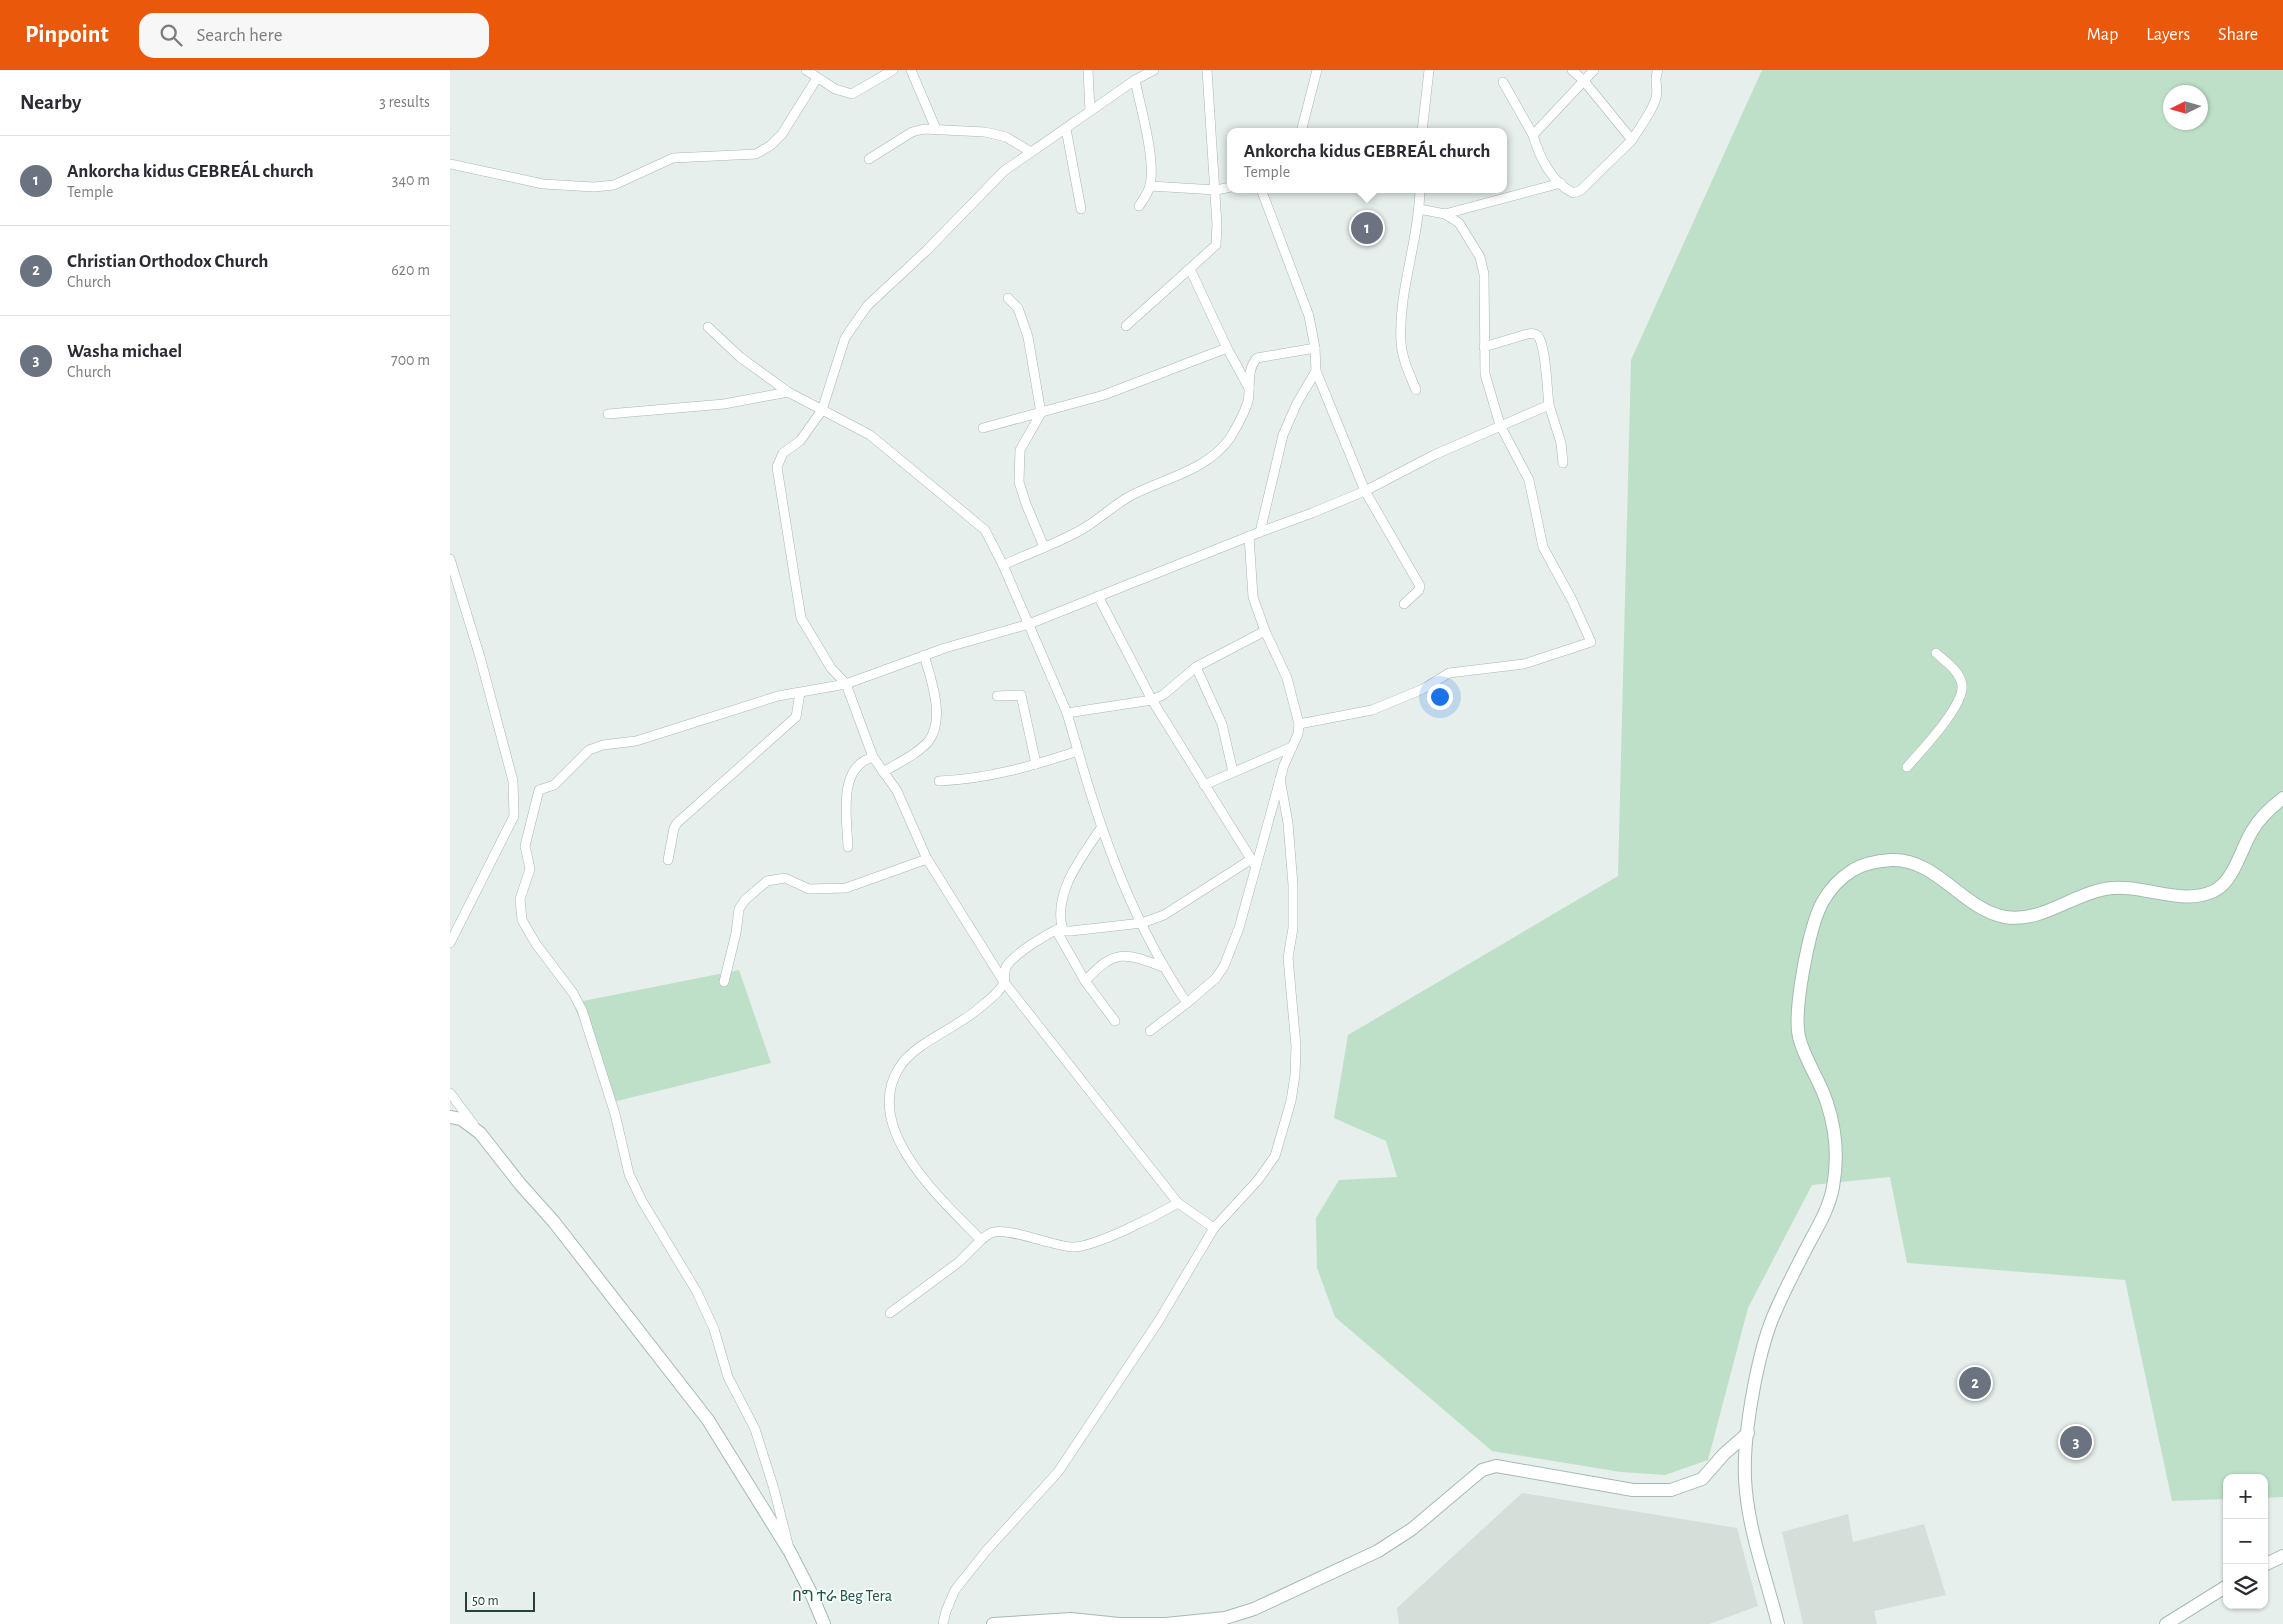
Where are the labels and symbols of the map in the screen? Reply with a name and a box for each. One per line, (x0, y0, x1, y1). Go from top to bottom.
north arrow (2163, 85, 2208, 130)
pin: 1 (1351, 209, 1383, 247)
your location (1427, 684, 1453, 710)
pin: 2 (1959, 1364, 1991, 1402)
pin: 3 (2060, 1423, 2092, 1461)
district label: በግ ተራ Beg Tera (792, 1588, 892, 1604)
scale bar (465, 1589, 535, 1612)

